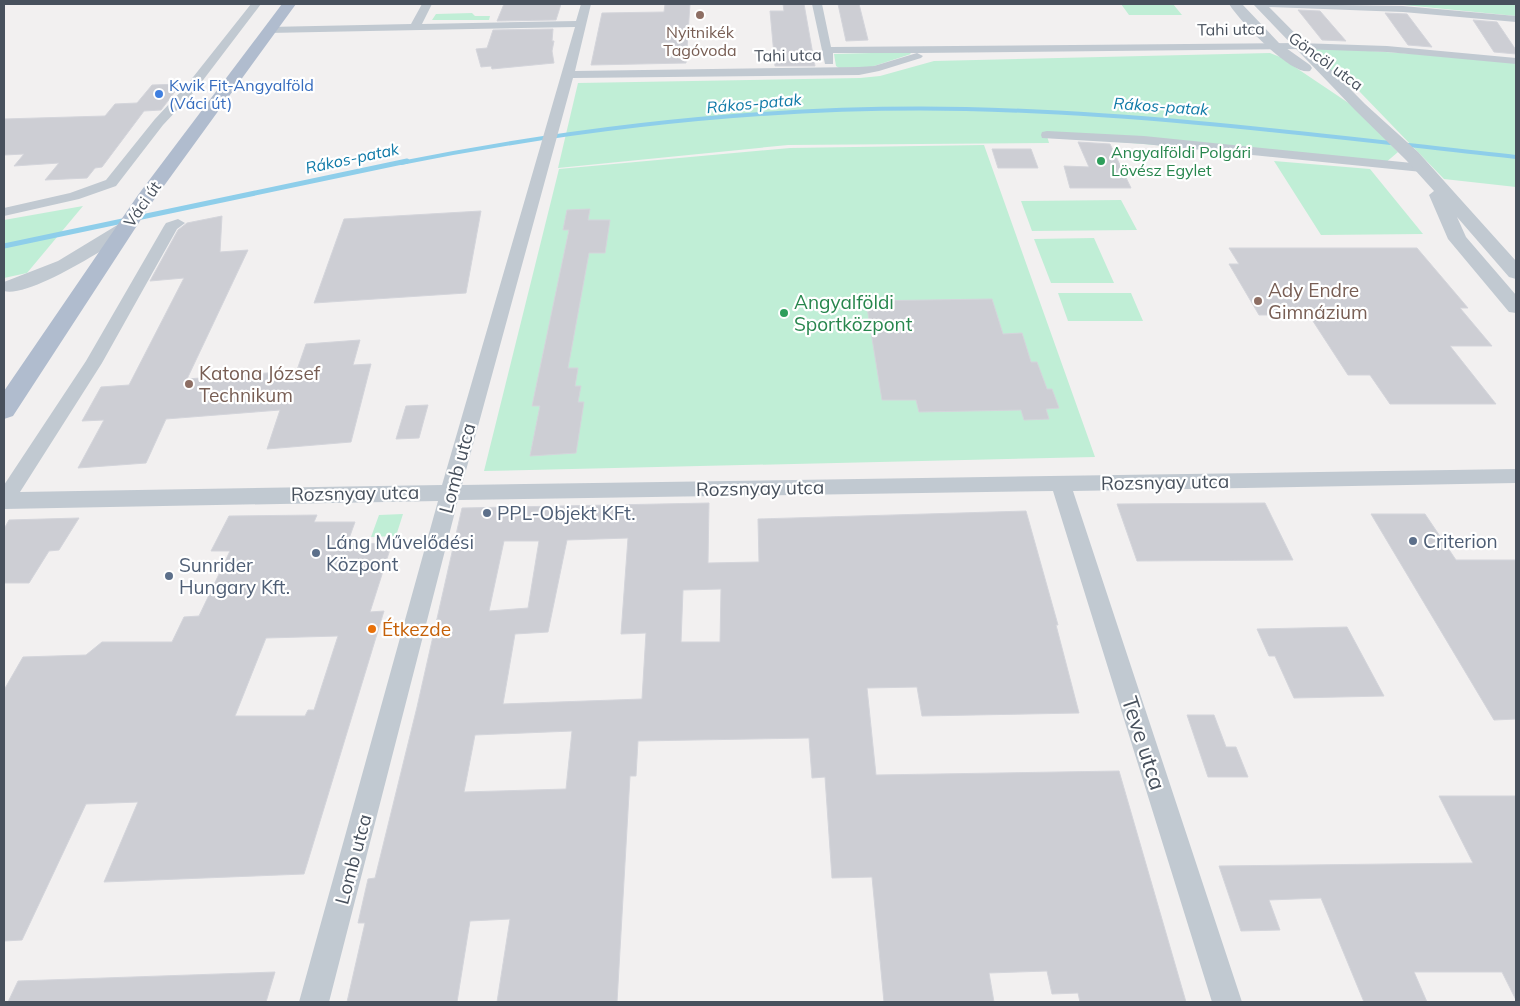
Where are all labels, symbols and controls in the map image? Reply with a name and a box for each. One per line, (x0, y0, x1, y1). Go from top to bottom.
marker: Nyitnikék Tagóvoda (694, 9, 706, 21)
street label: Tahi utca (1197, 18, 1265, 40)
place label: Nyitnikék Tagóvoda (663, 22, 737, 60)
street label: Göncöl utca (1285, 27, 1367, 95)
street label: Tahi utca (754, 44, 822, 66)
place label: Kwik Fit-Angyalföld (Váci út) (169, 75, 314, 113)
marker: Kwik Fit-Angyalföld (Váci út) (153, 88, 165, 100)
water label: Rákos-patak (706, 89, 803, 117)
water label: Rákos-patak (1113, 93, 1210, 119)
water label: Rákos-patak (303, 138, 401, 178)
place label: Angyalföldi Polgári Lövész Egylet (1111, 142, 1251, 180)
marker: Angyalföldi Polgári Lövész Egylet (1095, 155, 1107, 167)
street label: Váci út (119, 177, 165, 231)
place label: Ady Endre Gimnázium (1268, 278, 1368, 324)
place label: Angyalföldi Sportközpont (794, 290, 913, 336)
marker: Ady Endre Gimnázium (1252, 295, 1264, 307)
marker: Angyalföldi Sportközpont (778, 307, 790, 319)
place label: Katona József Technikum (199, 361, 321, 407)
marker: Katona József Technikum (183, 378, 195, 390)
street label: Lomb utca (433, 420, 481, 516)
street label: Rozsnyay utca (1101, 469, 1229, 495)
street label: Rozsnyay utca (696, 475, 824, 501)
street label: Rozsnyay utca (291, 480, 419, 506)
place label: PPL-Objekt KFt. (497, 501, 636, 525)
marker: PPL-Objekt KFt. (481, 507, 493, 519)
place label: Criterion (1423, 529, 1498, 553)
place label: Láng Művelődési Központ (326, 530, 474, 576)
marker: Criterion (1407, 535, 1419, 547)
marker: Láng Művelődési Központ (310, 547, 322, 559)
place label: Sunrider Hungary Kft. (179, 553, 290, 599)
marker: Sunrider Hungary Kft. (163, 570, 175, 582)
place label: Étkezde (382, 617, 451, 641)
marker: Étkezde (366, 623, 378, 635)
street label: Teve utca (1116, 693, 1172, 793)
street label: Lomb utca (329, 811, 377, 907)

